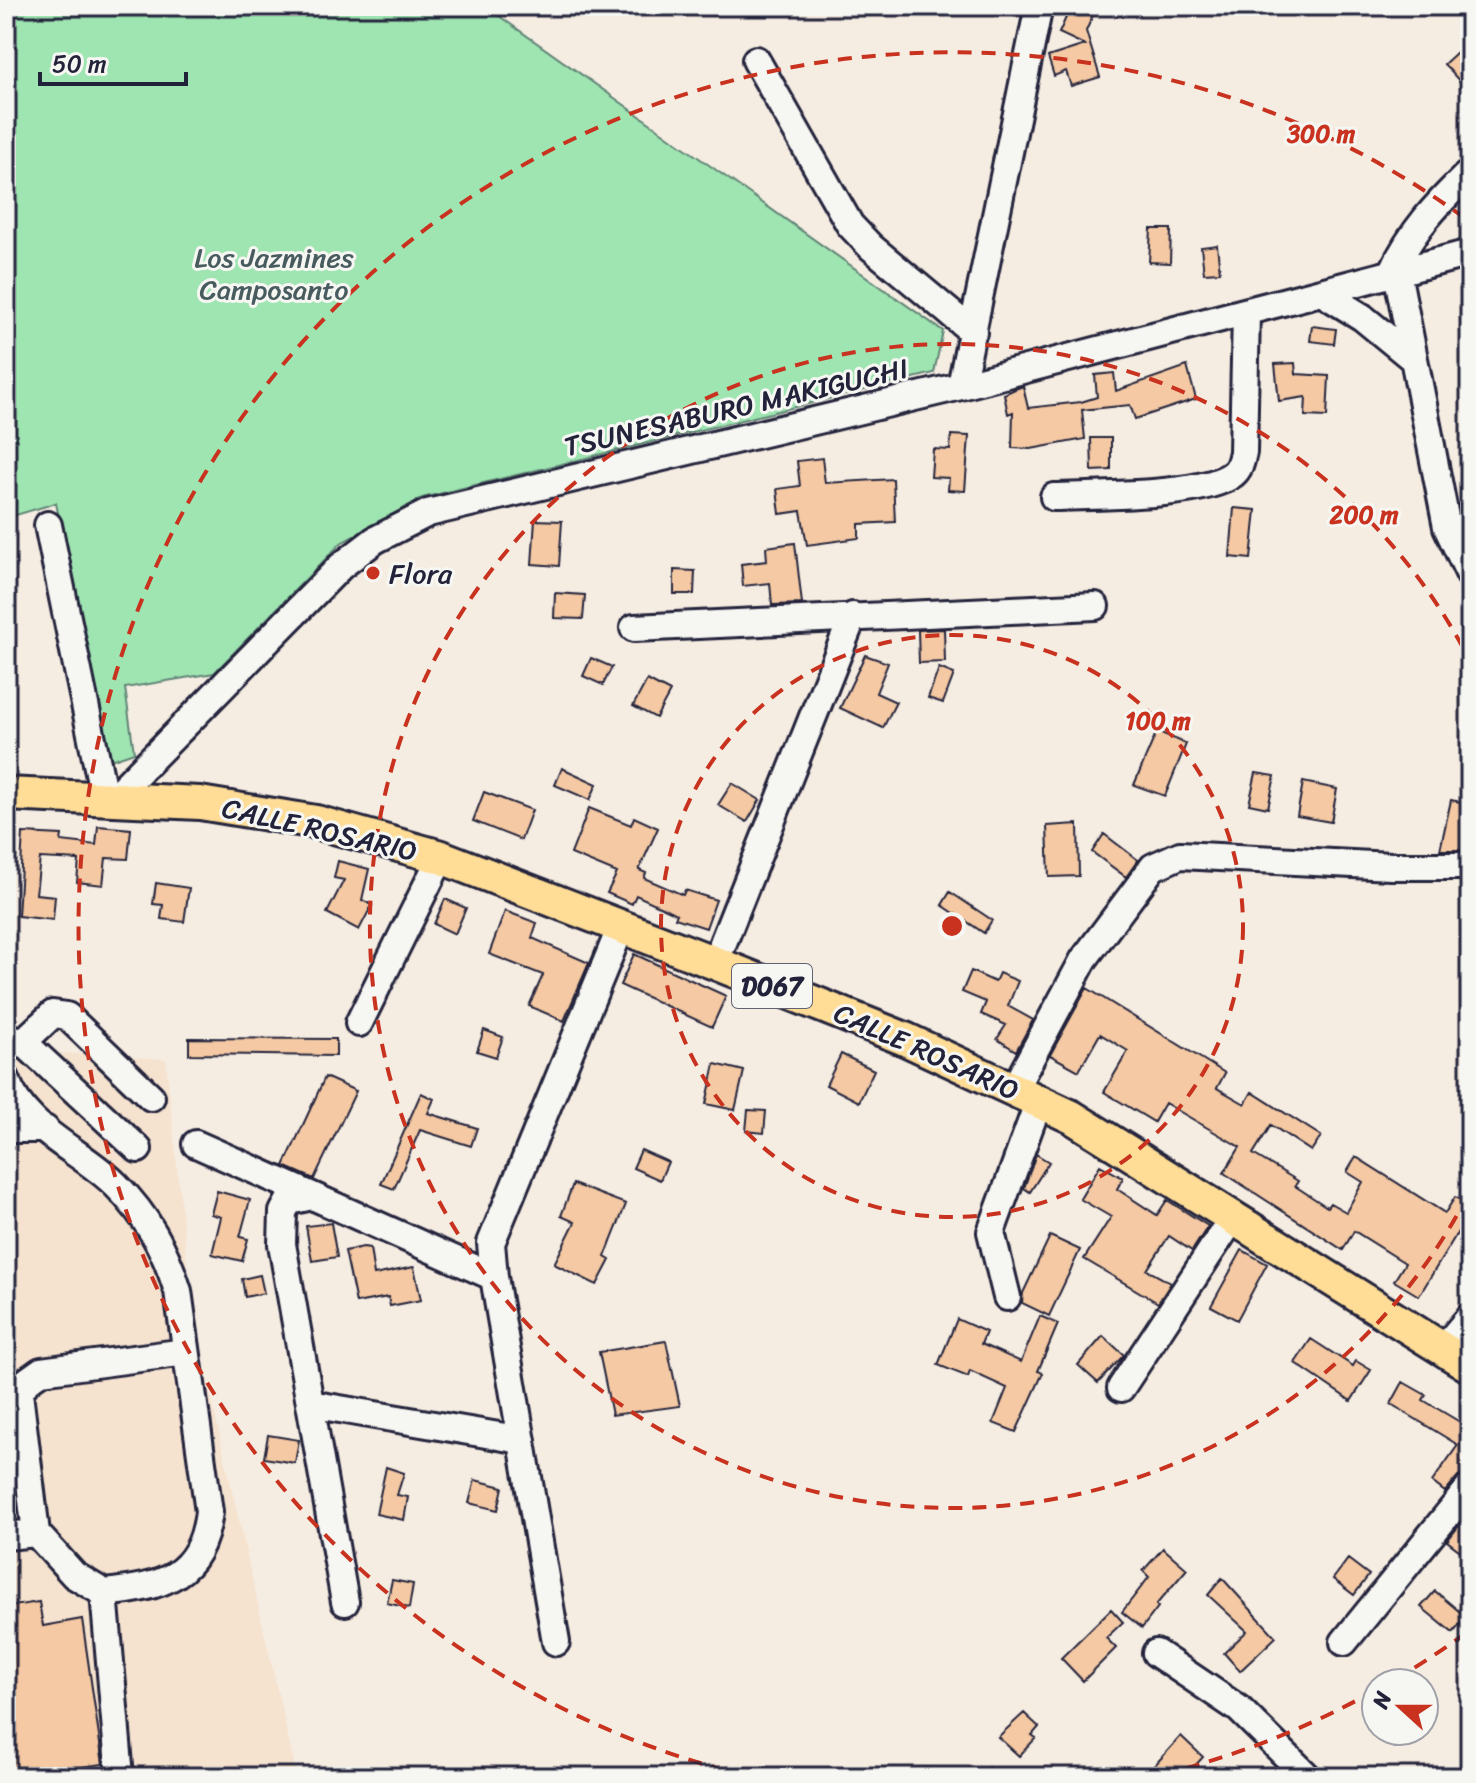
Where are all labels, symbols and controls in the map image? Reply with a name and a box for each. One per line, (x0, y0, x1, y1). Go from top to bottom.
scale bar (40, 36, 186, 86)
text: 50 m (52, 43, 107, 85)
text: 300 m (1286, 113, 1356, 155)
park label: Los Jazmines Camposanto (194, 233, 354, 314)
street label: TSUNESABURO MAKIGUCHI (559, 344, 914, 471)
text: 200 m (1329, 494, 1399, 536)
place label: Flora (389, 549, 453, 598)
marker: Flora (364, 564, 382, 582)
text: 100 m (1125, 700, 1191, 742)
street label: CALLE ROSARIO (217, 783, 422, 876)
centre of rings (938, 912, 966, 940)
road number: D067 (732, 964, 812, 1008)
street label: CALLE ROSARIO (826, 989, 1028, 1114)
north arrow (1360, 1667, 1440, 1747)
text: N (1360, 1685, 1403, 1715)

